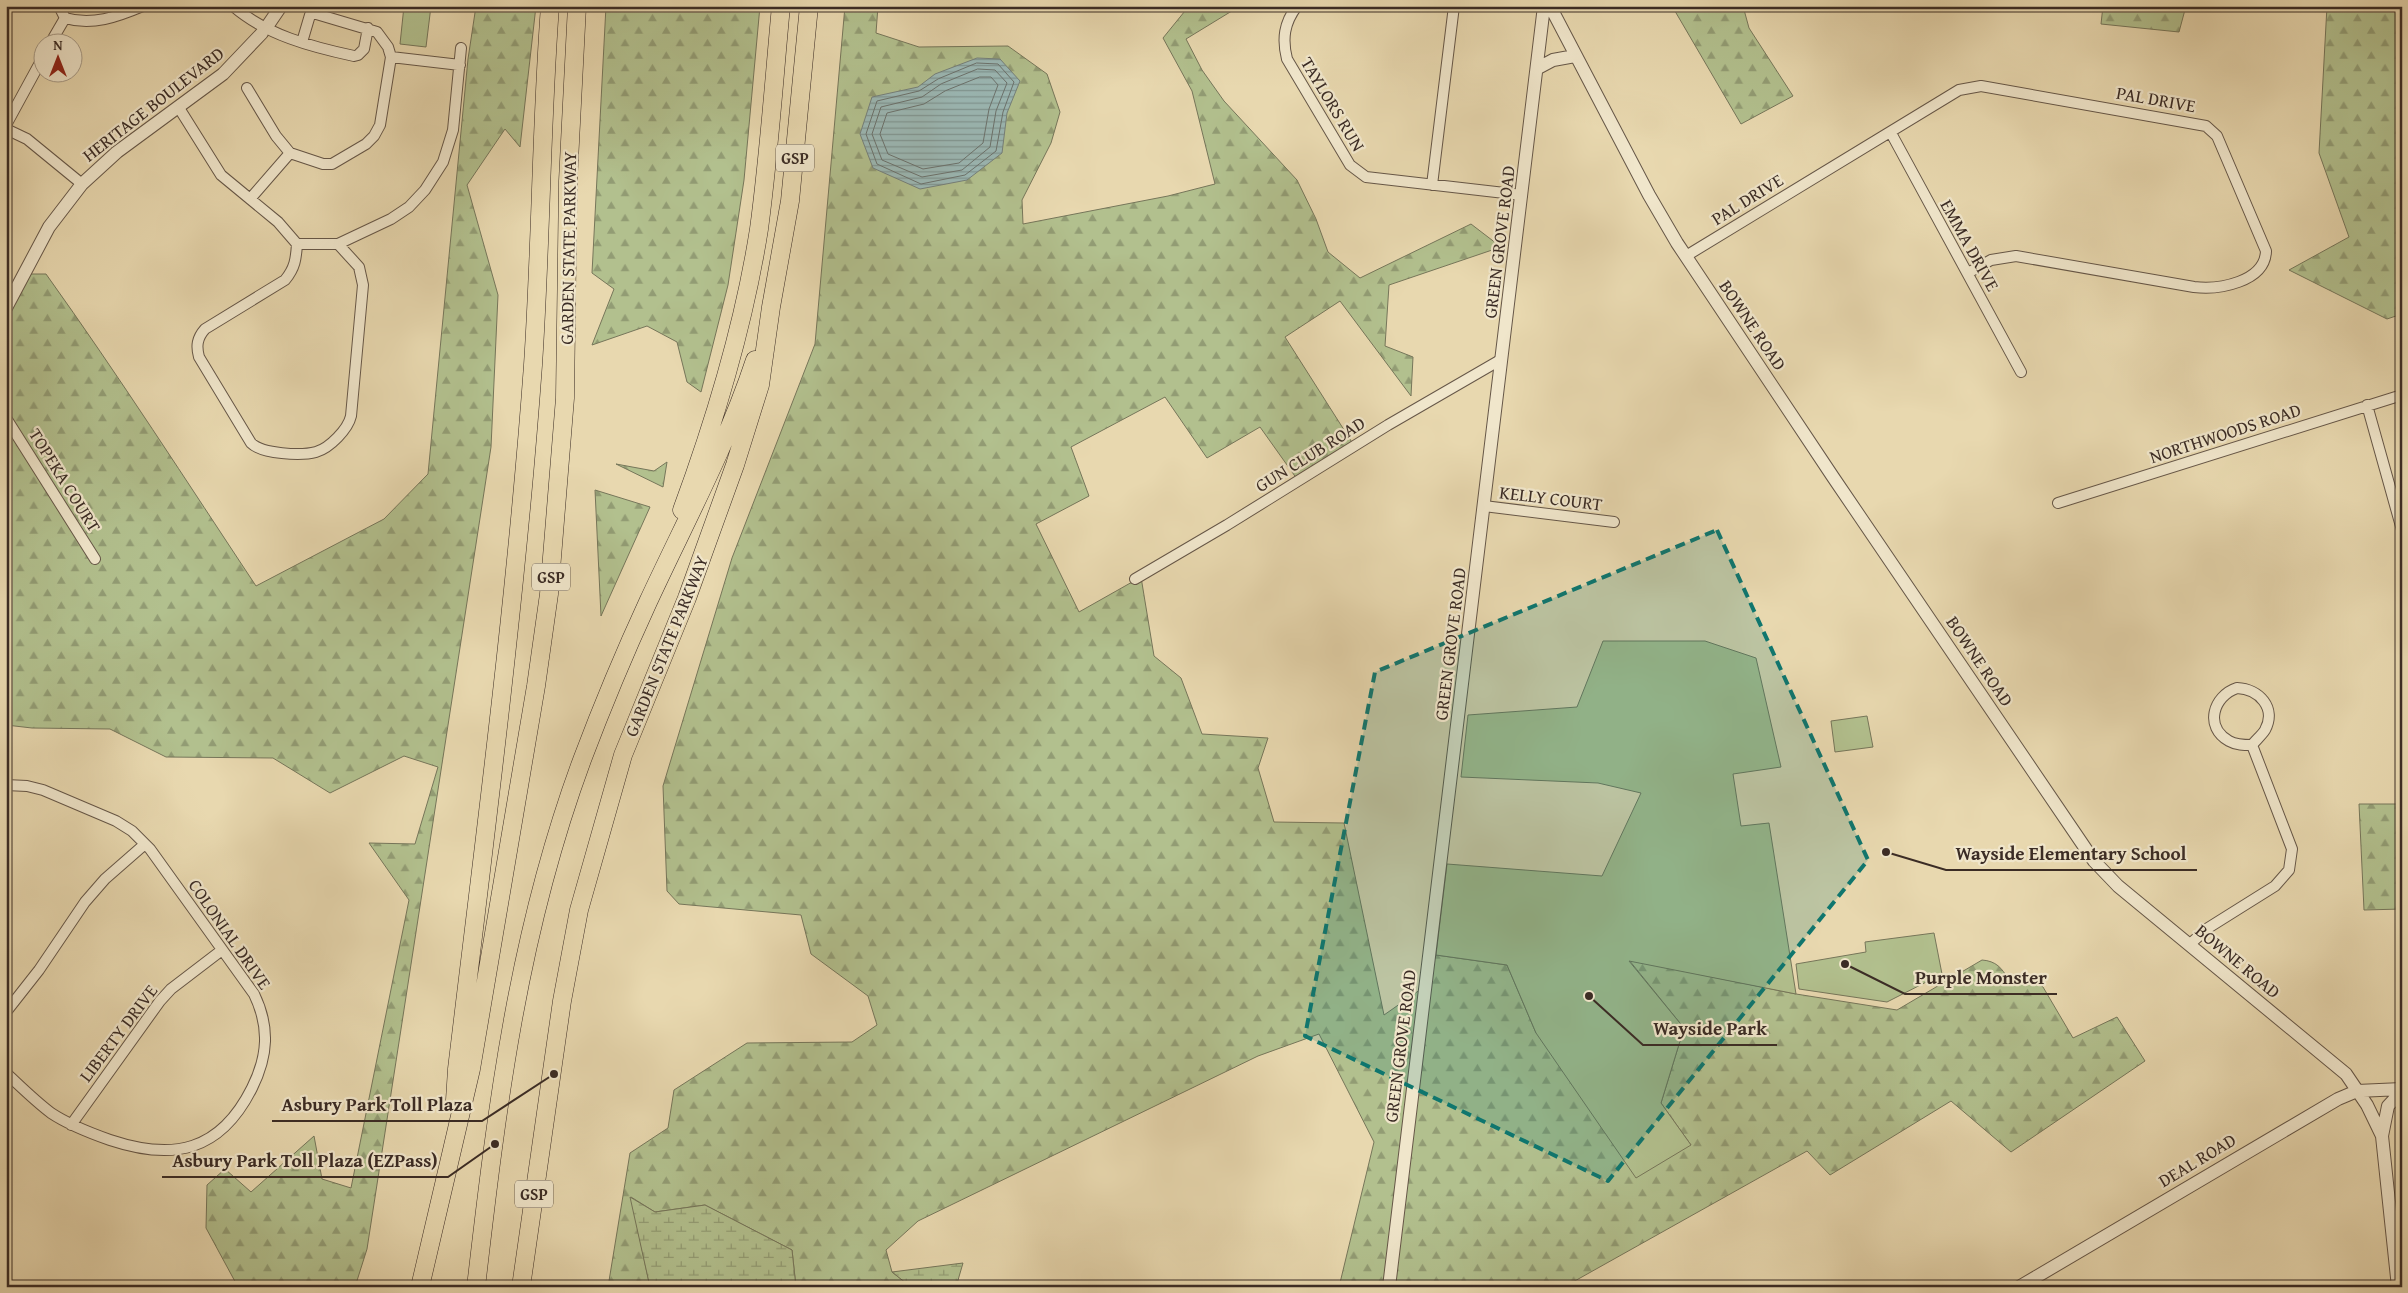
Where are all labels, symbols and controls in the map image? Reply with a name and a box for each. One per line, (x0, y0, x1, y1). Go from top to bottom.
north arrow (32, 32, 82, 82)
text: N (53, 35, 63, 55)
street label: HERITAGE BOULEVARD (76, 40, 230, 168)
street label: TAYLORS RUN (1294, 52, 1372, 157)
street label: PAL DRIVE (2114, 79, 2198, 119)
road number: GSP (776, 144, 814, 172)
street label: GARDEN STATE PARKWAY (553, 151, 583, 345)
street label: GREEN GROVE ROAD (1476, 164, 1522, 320)
street label: PAL DRIVE (1706, 166, 1788, 232)
street label: EMMA DRIVE (1934, 194, 2006, 296)
street label: BOWNE ROAD (1713, 274, 1793, 376)
street label: NORTHWOODS ROAD (2146, 396, 2304, 470)
street label: GUN CLUB ROAD (1250, 409, 1370, 499)
street label: TOPEKA COURT (22, 423, 108, 537)
street label: KELLY COURT (1498, 478, 1604, 518)
street label: GARDEN STATE PARKWAY (617, 551, 715, 741)
road number: GSP (532, 564, 570, 590)
street label: GREEN GROVE ROAD (1427, 566, 1473, 722)
street label: BOWNE ROAD (1940, 610, 2020, 712)
callout: Wayside Elementary School (1946, 836, 2197, 870)
text: Wayside Elementary School (1956, 839, 2187, 867)
street label: COLONIAL DRIVE (182, 873, 278, 995)
street label: BOWNE ROAD (2190, 917, 2287, 1005)
callout: Purple Monster (1905, 960, 2057, 994)
text: Purple Monster (1915, 963, 2047, 991)
street label: GREEN GROVE ROAD (1377, 968, 1423, 1124)
street label: LIBERTY DRIVE (72, 978, 164, 1088)
callout: Wayside Park (1643, 1011, 1777, 1045)
text: Wayside Park (1653, 1014, 1767, 1042)
callout: Asbury Park Toll Plaza (272, 1087, 482, 1121)
text: Asbury Park Toll Plaza (282, 1090, 473, 1118)
street label: DEAL ROAD (2153, 1126, 2241, 1194)
callout: Asbury Park Toll Plaza (EZPass) (162, 1143, 448, 1177)
text: Asbury Park Toll Plaza (EZPass) (172, 1146, 438, 1174)
road number: GSP (515, 1180, 553, 1208)

